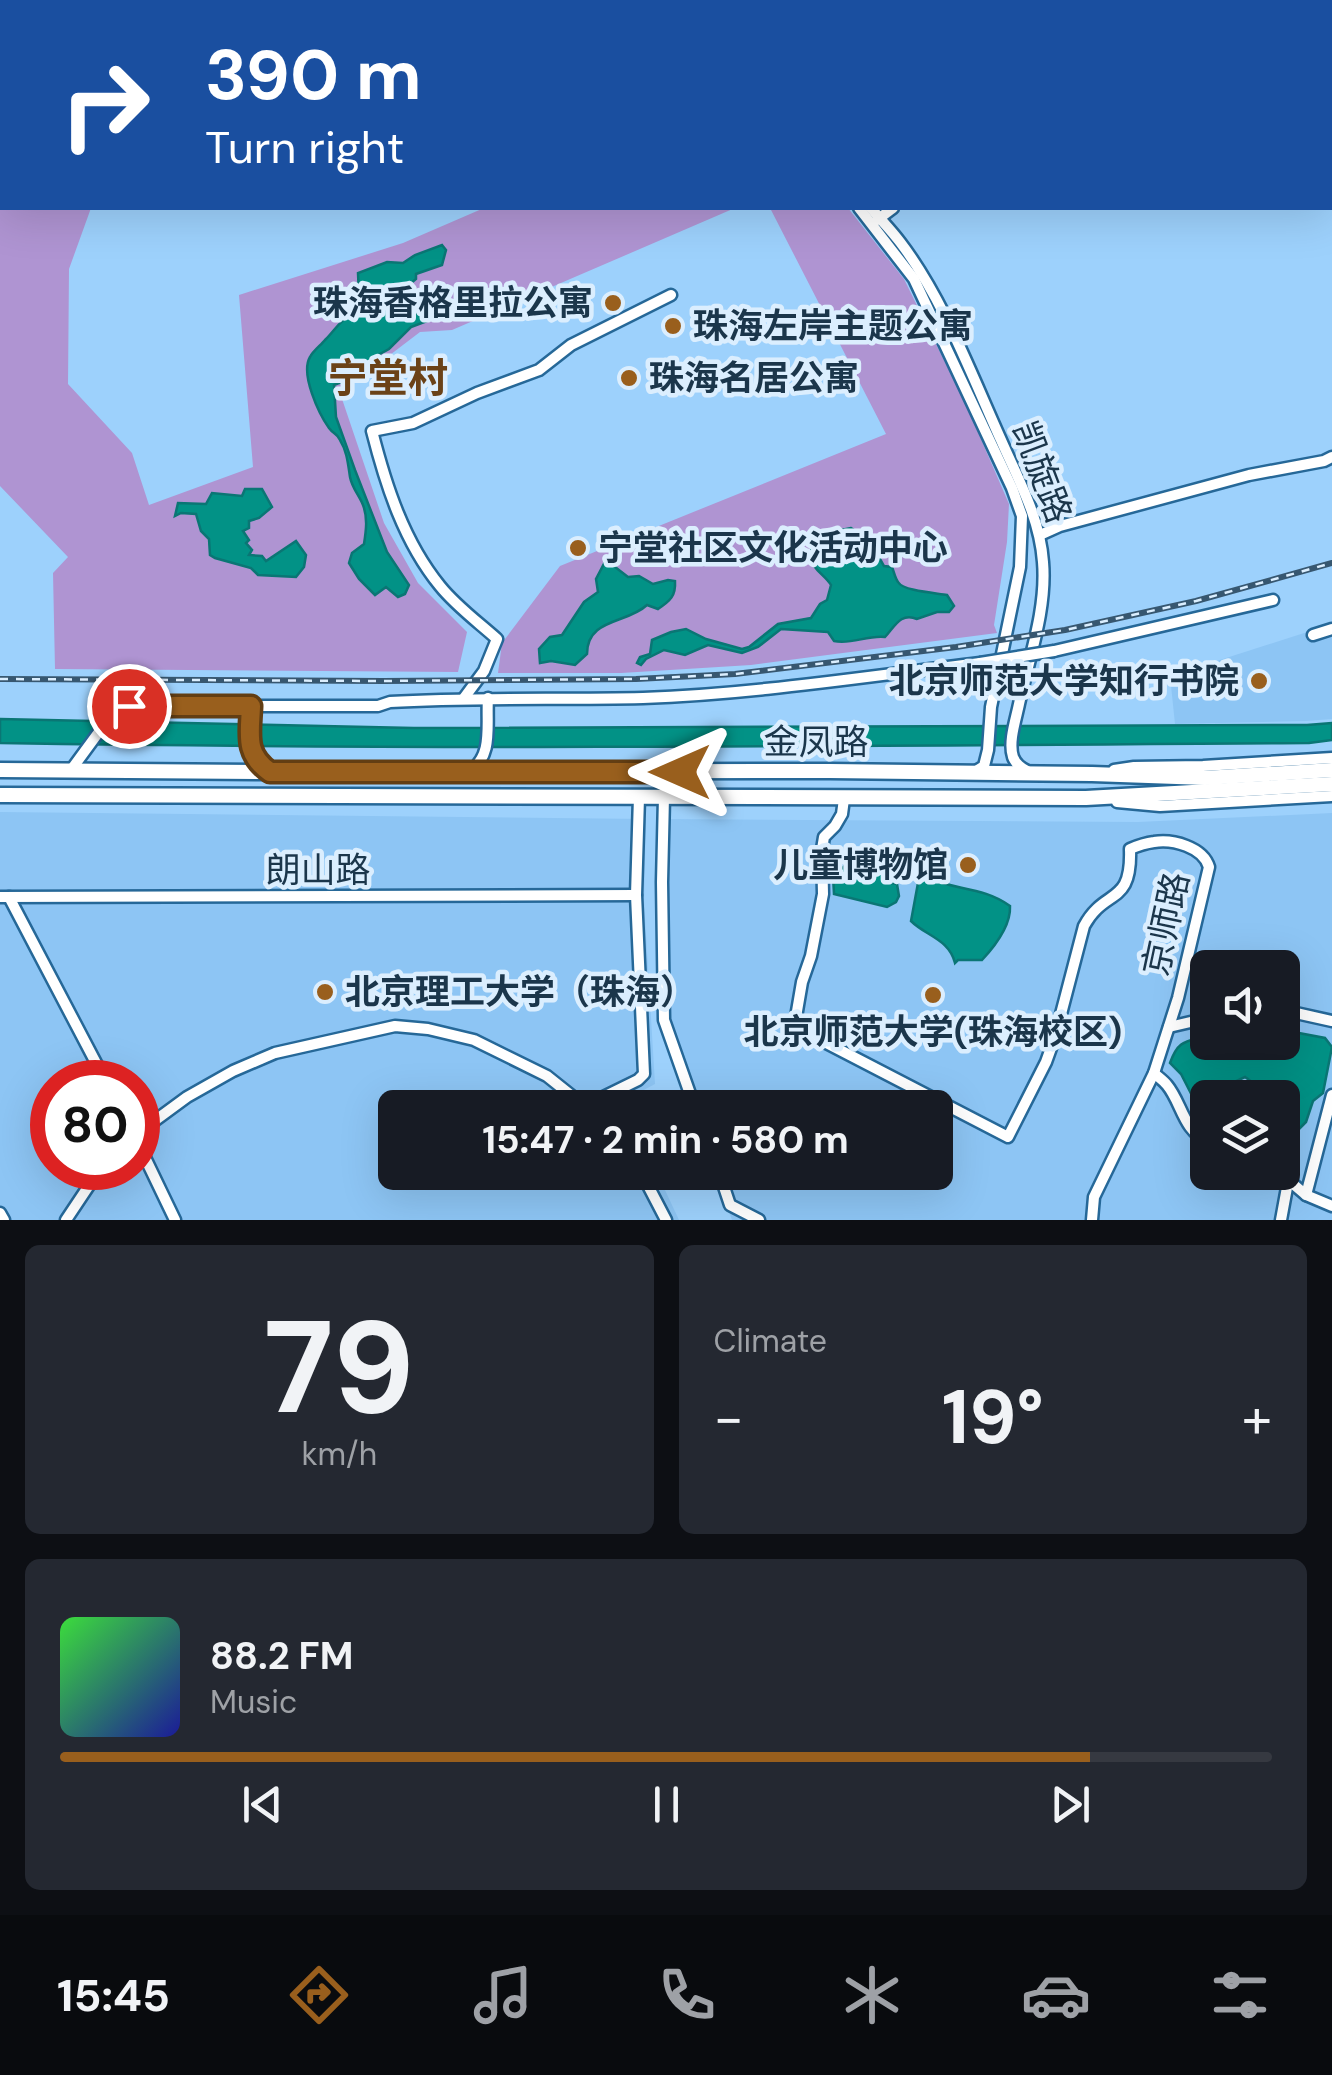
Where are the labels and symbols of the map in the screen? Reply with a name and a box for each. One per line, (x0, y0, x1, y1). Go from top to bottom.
place label: 珠海香格里拉公寓 (313, 280, 593, 326)
marker: 珠海香格里拉公寓 (602, 292, 624, 314)
place label: 珠海左岸主题公寓 (693, 303, 973, 349)
marker: 珠海左岸主题公寓 (662, 315, 684, 337)
district label: 宁堂村 (328, 352, 448, 404)
place label: 珠海名居公寓 (649, 355, 859, 401)
marker: 珠海名居公寓 (618, 367, 640, 389)
street label: 凯旋路 (1002, 415, 1082, 529)
place label: 宁堂社区文化活动中心 (598, 525, 948, 571)
marker: 宁堂社区文化活动中心 (567, 537, 589, 559)
place label: 北京师范大学知行书院 (889, 658, 1239, 704)
pin (87, 664, 172, 749)
marker: 北京师范大学知行书院 (1248, 670, 1270, 692)
street label: 金凤路 (763, 719, 869, 765)
position arrow (628, 720, 732, 824)
place label: 儿童博物馆 (773, 842, 948, 888)
street label: 朗山路 (265, 847, 371, 893)
marker: 儿童博物馆 (957, 854, 979, 876)
street label: 京师路 (1133, 868, 1199, 980)
place label: 北京理工大学（珠海） (345, 969, 695, 1015)
marker: 北京理工大学（珠海） (314, 981, 336, 1003)
marker: 北京师范大学(珠海校区) (922, 984, 944, 1006)
place label: 北京师范大学(珠海校区) (744, 1009, 1122, 1055)
speed limit sign: 80 (30, 1060, 160, 1190)

